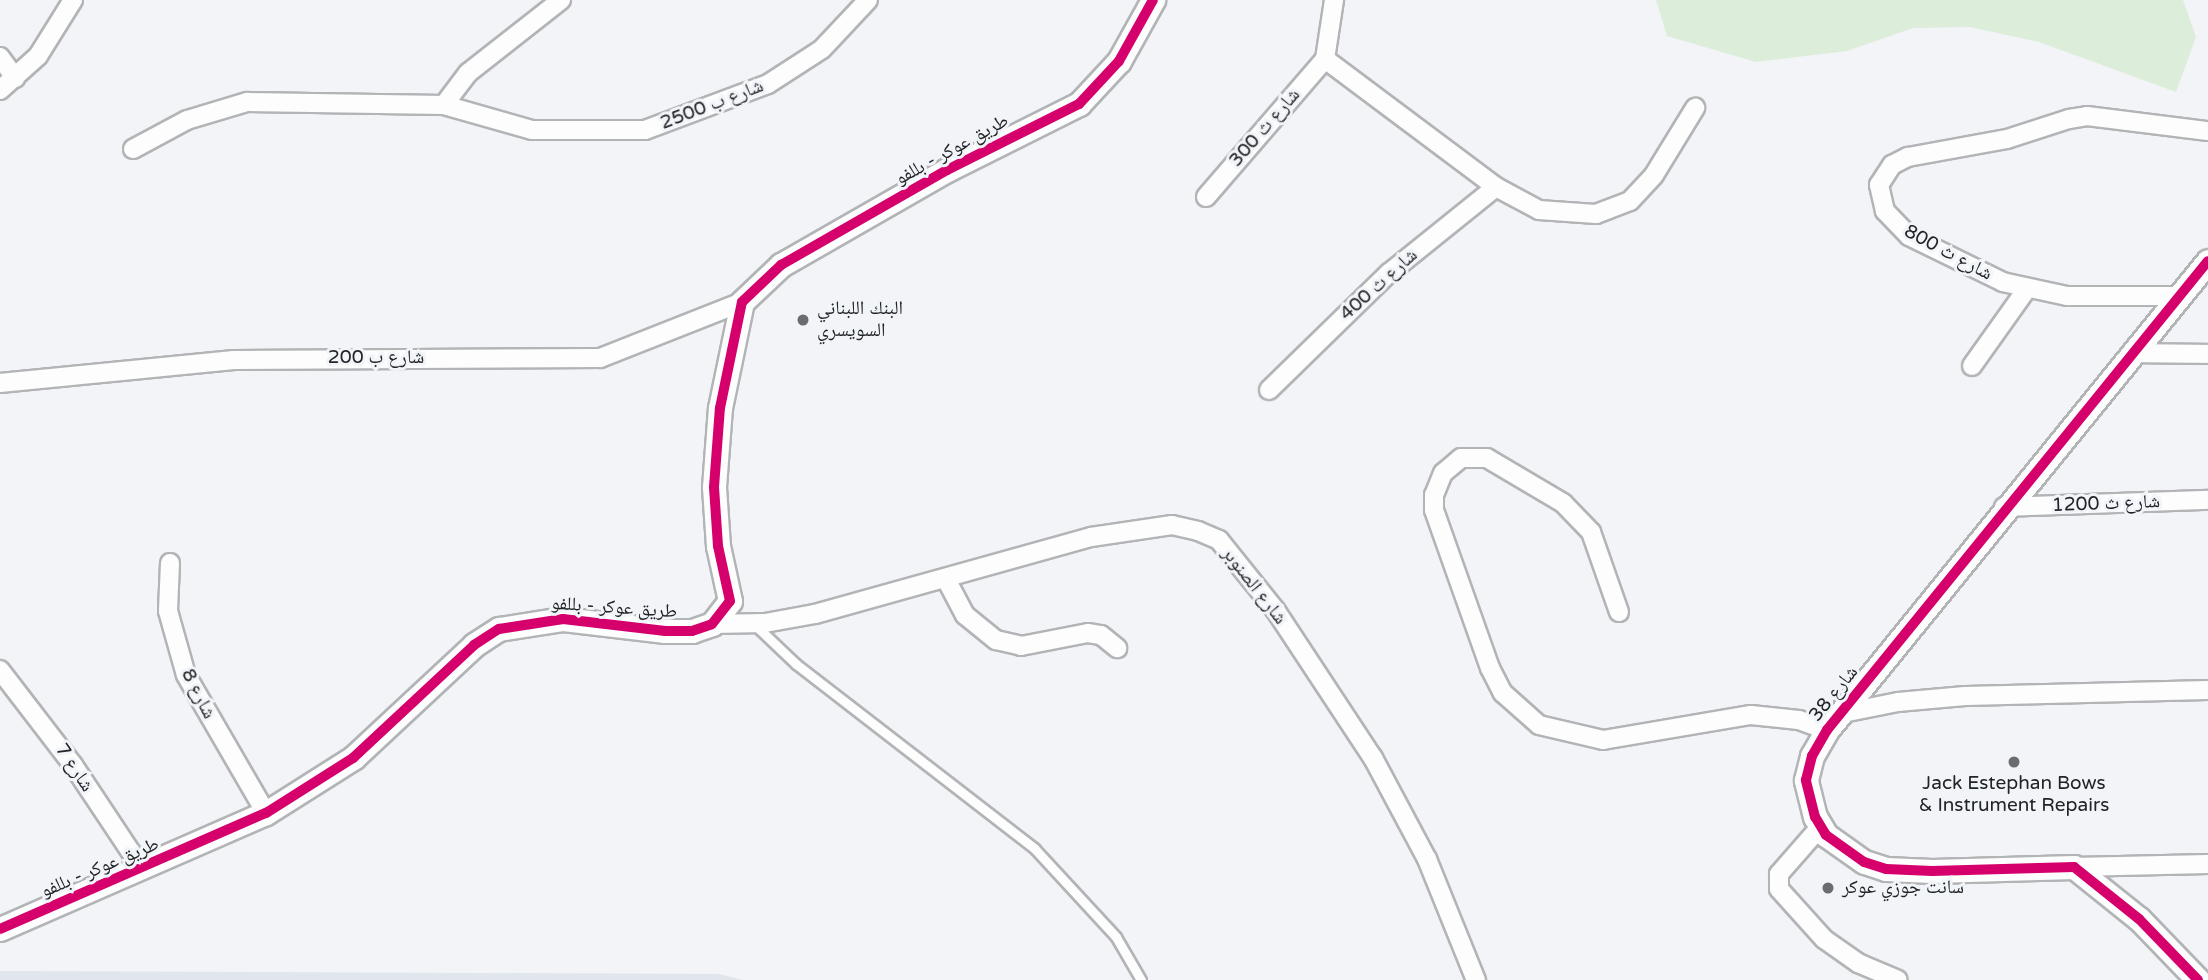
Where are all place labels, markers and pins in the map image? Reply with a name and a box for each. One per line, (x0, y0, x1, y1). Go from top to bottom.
place label: البنك اللبناني السويسري (817, 298, 903, 342)
marker: البنك اللبناني السويسري (795, 312, 811, 328)
marker: Jack Estephan Bows & Instrument Repairs (2006, 754, 2022, 770)
place label: Jack Estephan Bows & Instrument Repairs (1919, 773, 2109, 817)
place label: سانت جوزي عوكر (1842, 877, 1964, 899)
marker: سانت جوزي عوكر (1820, 880, 1836, 896)

